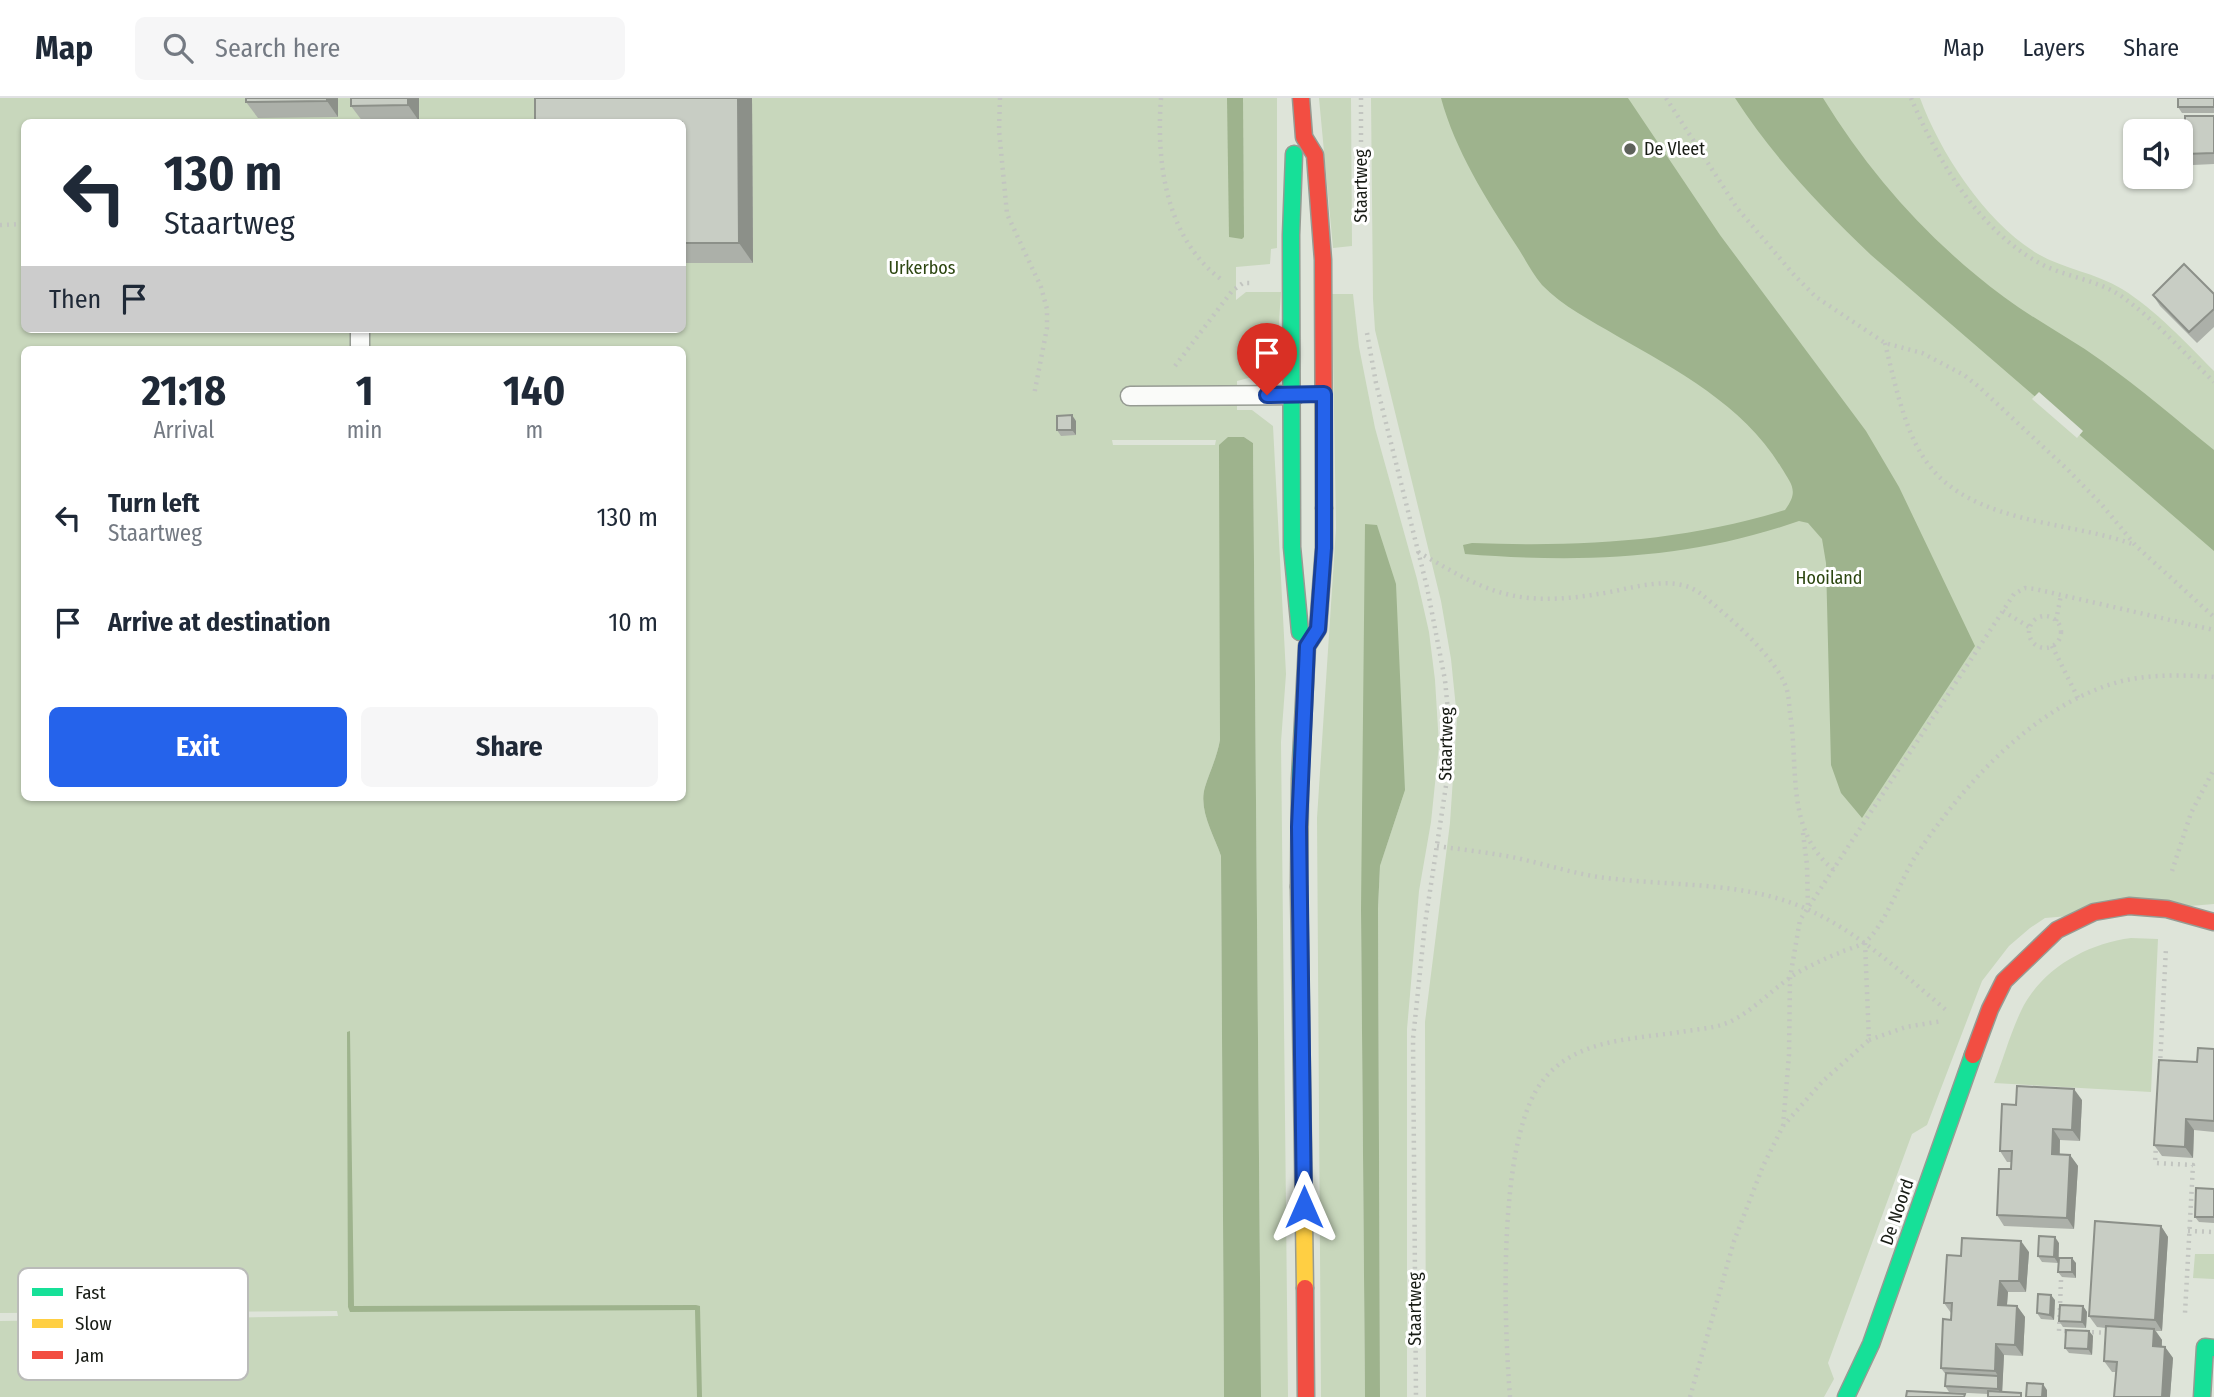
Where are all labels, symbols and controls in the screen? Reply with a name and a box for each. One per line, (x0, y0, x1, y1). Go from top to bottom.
search box (135, 17, 625, 80)
text: Map (35, 28, 93, 68)
icon: search (159, 29, 197, 67)
text: Search here (215, 33, 340, 64)
text: Map (1943, 34, 1985, 62)
text: Layers (2023, 34, 2085, 62)
text: Share (2123, 34, 2179, 62)
map controls (2123, 119, 2193, 189)
button: sound (2123, 119, 2193, 189)
place label: De Vleet (1644, 138, 1705, 160)
marker: De Vleet (1622, 141, 1638, 157)
text: 130 m (164, 144, 282, 203)
icon: left (49, 147, 140, 238)
street label: Staartweg (1350, 149, 1372, 223)
text: Staartweg (164, 204, 295, 242)
park label: Urkerbos (889, 257, 956, 279)
icon: arrive (115, 280, 153, 318)
text: Then (49, 284, 101, 315)
pin (1237, 323, 1297, 395)
icon: arrive (1248, 334, 1286, 372)
text: 21:18 (142, 366, 226, 416)
text: 1 (356, 366, 374, 416)
text: 140 (503, 366, 565, 416)
text: Arrival (153, 416, 214, 444)
text: min (347, 416, 382, 444)
text: m (525, 416, 543, 444)
text: Turn left (108, 488, 200, 519)
icon: left (49, 499, 87, 537)
text: 130 m (596, 502, 658, 533)
text: Staartweg (108, 519, 202, 547)
park label: Hooiland (1796, 567, 1863, 589)
icon: arrive (49, 604, 87, 642)
text: Arrive at destination (108, 607, 331, 638)
text: 10 m (608, 607, 658, 638)
button: Exit (49, 707, 347, 787)
button: Share (361, 707, 658, 787)
street label: Staartweg (1434, 707, 1458, 781)
position arrow (1267, 1170, 1341, 1244)
street label: De Noord (1875, 1176, 1919, 1248)
legend (18, 1268, 248, 1380)
street label: Staartweg (1404, 1272, 1426, 1346)
text: Fast (75, 1281, 106, 1304)
text: Slow (75, 1312, 112, 1335)
text: Jam (75, 1344, 104, 1367)

